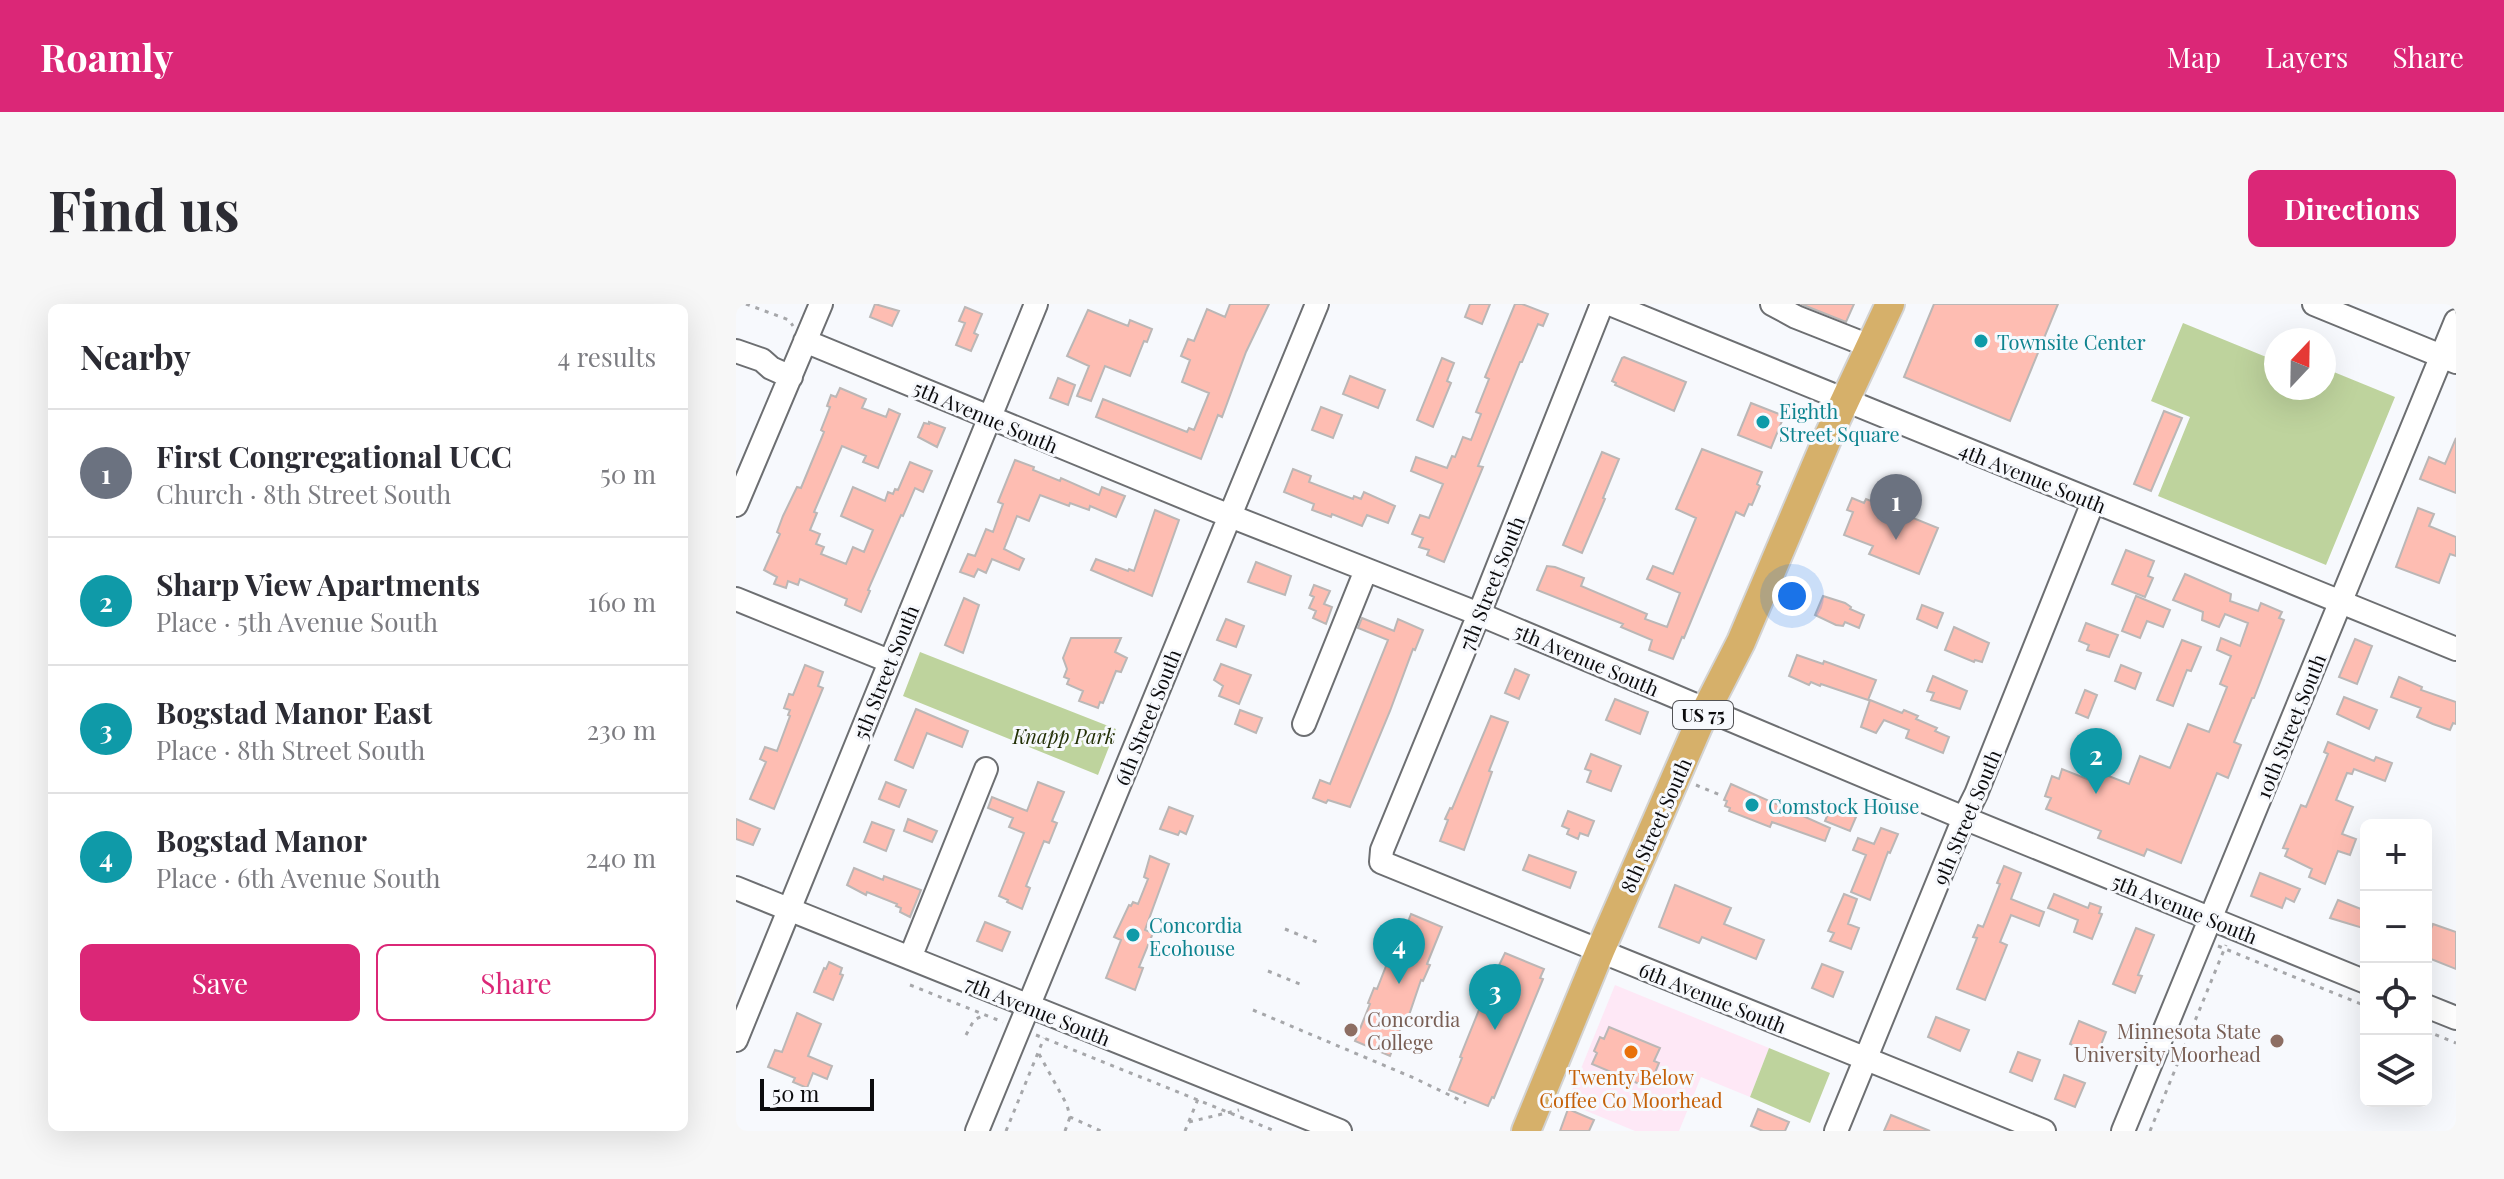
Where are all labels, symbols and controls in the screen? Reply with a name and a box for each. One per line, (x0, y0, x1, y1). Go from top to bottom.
text: Roamly (40, 31, 173, 82)
text: Map (2167, 38, 2221, 75)
text: Layers (2265, 38, 2348, 75)
text: Share (2392, 38, 2464, 75)
button: Directions (2248, 170, 2456, 247)
text: Find us (48, 171, 240, 246)
place label: Townsite Center (1997, 328, 2146, 355)
north arrow (2264, 328, 2336, 400)
marker: Townsite Center (1972, 332, 1990, 350)
text: Nearby (80, 333, 191, 379)
text: 4 results (557, 339, 656, 374)
street label: 5th Avenue South (910, 373, 1063, 459)
place label: Eighth Street Square (1779, 397, 1900, 447)
marker: Eighth Street Square (1754, 413, 1772, 431)
street label: 4th Avenue South (1956, 435, 2111, 519)
text: First Congregational UCC (156, 436, 512, 476)
text: 1 (101, 456, 111, 491)
text: 50 m (600, 456, 656, 491)
pin: 1 (1870, 474, 1922, 540)
text: Church · 8th Street South (156, 476, 451, 511)
street label: 7th Street South (1452, 512, 1530, 654)
text: Sharp View Apartments (156, 564, 480, 604)
your location (1772, 576, 1812, 616)
text: 2 (99, 584, 113, 619)
text: 160 m (588, 584, 656, 619)
street label: 5th Street South (846, 601, 924, 743)
text: Place · 5th Avenue South (156, 604, 438, 639)
street label: 5th Avenue South (1511, 616, 1664, 702)
street label: 6th Street South (1107, 645, 1187, 789)
street label: 10th Street South (2249, 649, 2331, 802)
text: Bogstad Manor East (156, 692, 432, 732)
road number: US 75 (1673, 701, 1733, 729)
text: 3 (100, 712, 112, 747)
text: 230 m (587, 712, 656, 747)
park label: Knapp Park (1012, 722, 1115, 749)
pin: 2 (2070, 728, 2122, 794)
text: Place · 8th Street South (156, 732, 425, 767)
street label: 9th Street South (1925, 745, 2007, 889)
street label: 8th Street South (1613, 753, 1697, 897)
place label: Comstock House (1768, 792, 1919, 819)
marker: Comstock House (1743, 796, 1761, 814)
map controls (2360, 819, 2432, 1107)
button: + (2360, 819, 2432, 891)
text: Bogstad Manor (156, 820, 367, 860)
text: 4 (99, 840, 113, 875)
text: 240 m (586, 840, 656, 875)
text: Place · 6th Avenue South (156, 860, 441, 895)
street label: 5th Avenue South (2108, 867, 2262, 950)
button: − (2360, 891, 2432, 963)
place label: Concordia Ecohouse (1149, 911, 1242, 961)
pin: 4 (1373, 918, 1425, 984)
marker: Concordia Ecohouse (1124, 926, 1142, 944)
button: Save (80, 944, 360, 1021)
button: Share (376, 944, 656, 1021)
street label: 6th Avenue South (1635, 955, 1791, 1039)
button: locate (2360, 963, 2432, 1035)
pin: 3 (1469, 964, 1521, 1030)
street label: 7th Avenue South (961, 969, 1115, 1052)
place label: Concordia College (1367, 1005, 1460, 1055)
place label: Minnesota State University Moorhead (2074, 1017, 2261, 1067)
marker: Concordia College (1342, 1021, 1360, 1039)
marker: Minnesota State University Moorhead (2268, 1032, 2286, 1050)
button: layers (2360, 1035, 2432, 1107)
marker: Twenty Below Coffee Co Moorhead (1622, 1043, 1640, 1061)
place label: Twenty Below Coffee Co Moorhead (1539, 1063, 1723, 1113)
scale bar (760, 1075, 874, 1111)
text: 50 m (772, 1078, 819, 1108)

